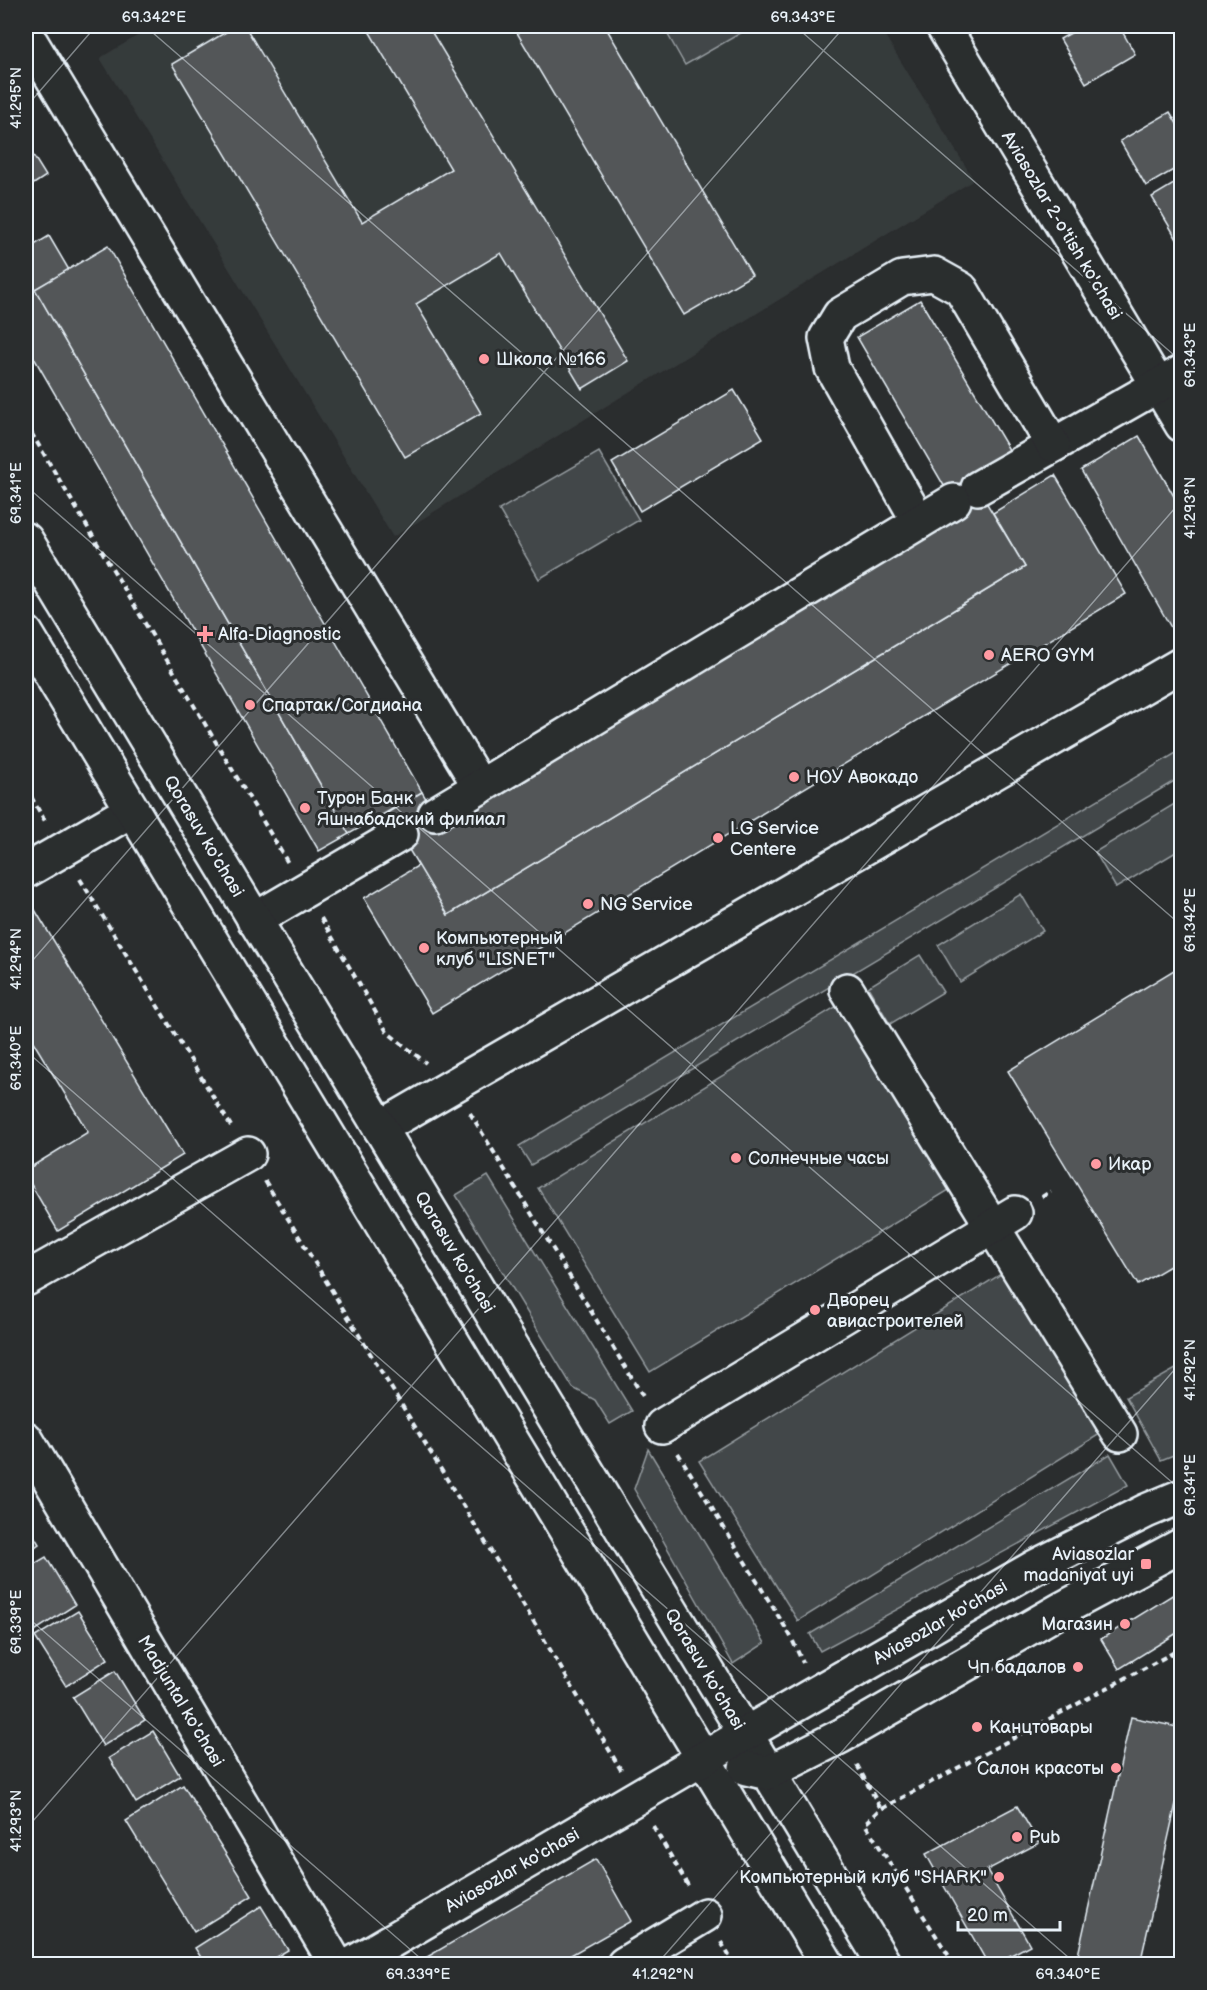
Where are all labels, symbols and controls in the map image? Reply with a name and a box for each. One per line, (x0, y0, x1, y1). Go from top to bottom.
text: 69.342°E (122, 8, 186, 27)
text: 69.343°E (771, 8, 836, 27)
text: 41.295°N (7, 67, 26, 129)
street label: Aviasozlar 2-o'tish ko'chasi (997, 127, 1126, 323)
text: 69.343°E (1181, 322, 1200, 387)
place label: Школа №166 (496, 349, 606, 370)
marker: Школа №166 (477, 352, 491, 366)
text: 69.341°E (7, 462, 26, 524)
text: 41.293°N (1181, 477, 1200, 539)
place label: Alfa-Diagnostic (218, 624, 341, 645)
marker: Alfa-Diagnostic (196, 625, 214, 643)
place label: AERO GYM (1001, 645, 1095, 666)
marker: AERO GYM (982, 648, 996, 662)
place label: Спартак/Согдиана (262, 695, 423, 716)
marker: Спартак/Согдиана (243, 698, 257, 712)
place label: НОУ Авокадо (806, 767, 918, 788)
marker: НОУ Авокадо (787, 770, 801, 784)
street label: Qorasuv ko'chasi (159, 772, 248, 901)
place label: Турон Банк Яшнабадский филиал (317, 788, 506, 830)
marker: Турон Банк Яшнабадский филиал (298, 801, 312, 815)
place label: LG Service Centere (730, 818, 819, 860)
marker: LG Service Centere (711, 831, 725, 845)
text: 69.342°E (1181, 888, 1200, 952)
place label: NG Service (600, 894, 693, 915)
marker: NG Service (581, 897, 595, 911)
text: 41.294°N (7, 928, 26, 990)
place label: Компьютерный клуб "LISNET" (436, 928, 563, 970)
marker: Компьютерный клуб "LISNET" (417, 941, 431, 955)
text: 69.340°E (7, 1026, 26, 1090)
place label: Солнечные часы (748, 1148, 889, 1169)
marker: Солнечные часы (729, 1151, 743, 1165)
place label: Икар (1108, 1154, 1151, 1175)
marker: Икар (1089, 1157, 1103, 1171)
street label: Qorasuv ko'chasi (410, 1188, 499, 1317)
place label: Дворец авиастроителей (827, 1290, 963, 1332)
marker: Дворец авиастроителей (808, 1303, 822, 1317)
text: 41.292°N (1181, 1339, 1200, 1401)
text: 69.341°E (1181, 1454, 1200, 1516)
place label: Aviasozlar madaniyat uyi (1023, 1544, 1134, 1586)
marker: Aviasozlar madaniyat uyi (1139, 1557, 1153, 1571)
street label: Aviasozlar ko'chasi (869, 1575, 1011, 1669)
text: 69.339°E (7, 1590, 26, 1654)
street label: Qorasuv ko'chasi (660, 1605, 749, 1734)
place label: Магазин (1041, 1614, 1113, 1635)
marker: Магазин (1118, 1617, 1132, 1631)
street label: Madjuntal ko'chasi (133, 1632, 228, 1771)
place label: Чп бадалов (968, 1657, 1067, 1678)
marker: Чп бадалов (1071, 1660, 1085, 1674)
place label: Канцтовары (989, 1717, 1093, 1738)
marker: Канцтовары (970, 1720, 984, 1734)
place label: Салон красоты (977, 1758, 1104, 1779)
marker: Салон красоты (1109, 1761, 1123, 1775)
text: 41.293°N (7, 1790, 26, 1852)
street label: Aviasozlar ko'chasi (441, 1823, 583, 1917)
place label: Pub (1029, 1827, 1060, 1848)
marker: Pub (1010, 1830, 1024, 1844)
place label: Компьютерный клуб "SHARK" (739, 1867, 987, 1888)
marker: Компьютерный клуб "SHARK" (992, 1870, 1006, 1884)
scale bar (958, 1894, 1060, 1932)
text: 20 m (967, 1905, 1008, 1926)
text: 69.339°E (386, 1965, 450, 1984)
text: 41.292°N (632, 1965, 694, 1984)
text: 69.340°E (1036, 1965, 1100, 1984)

